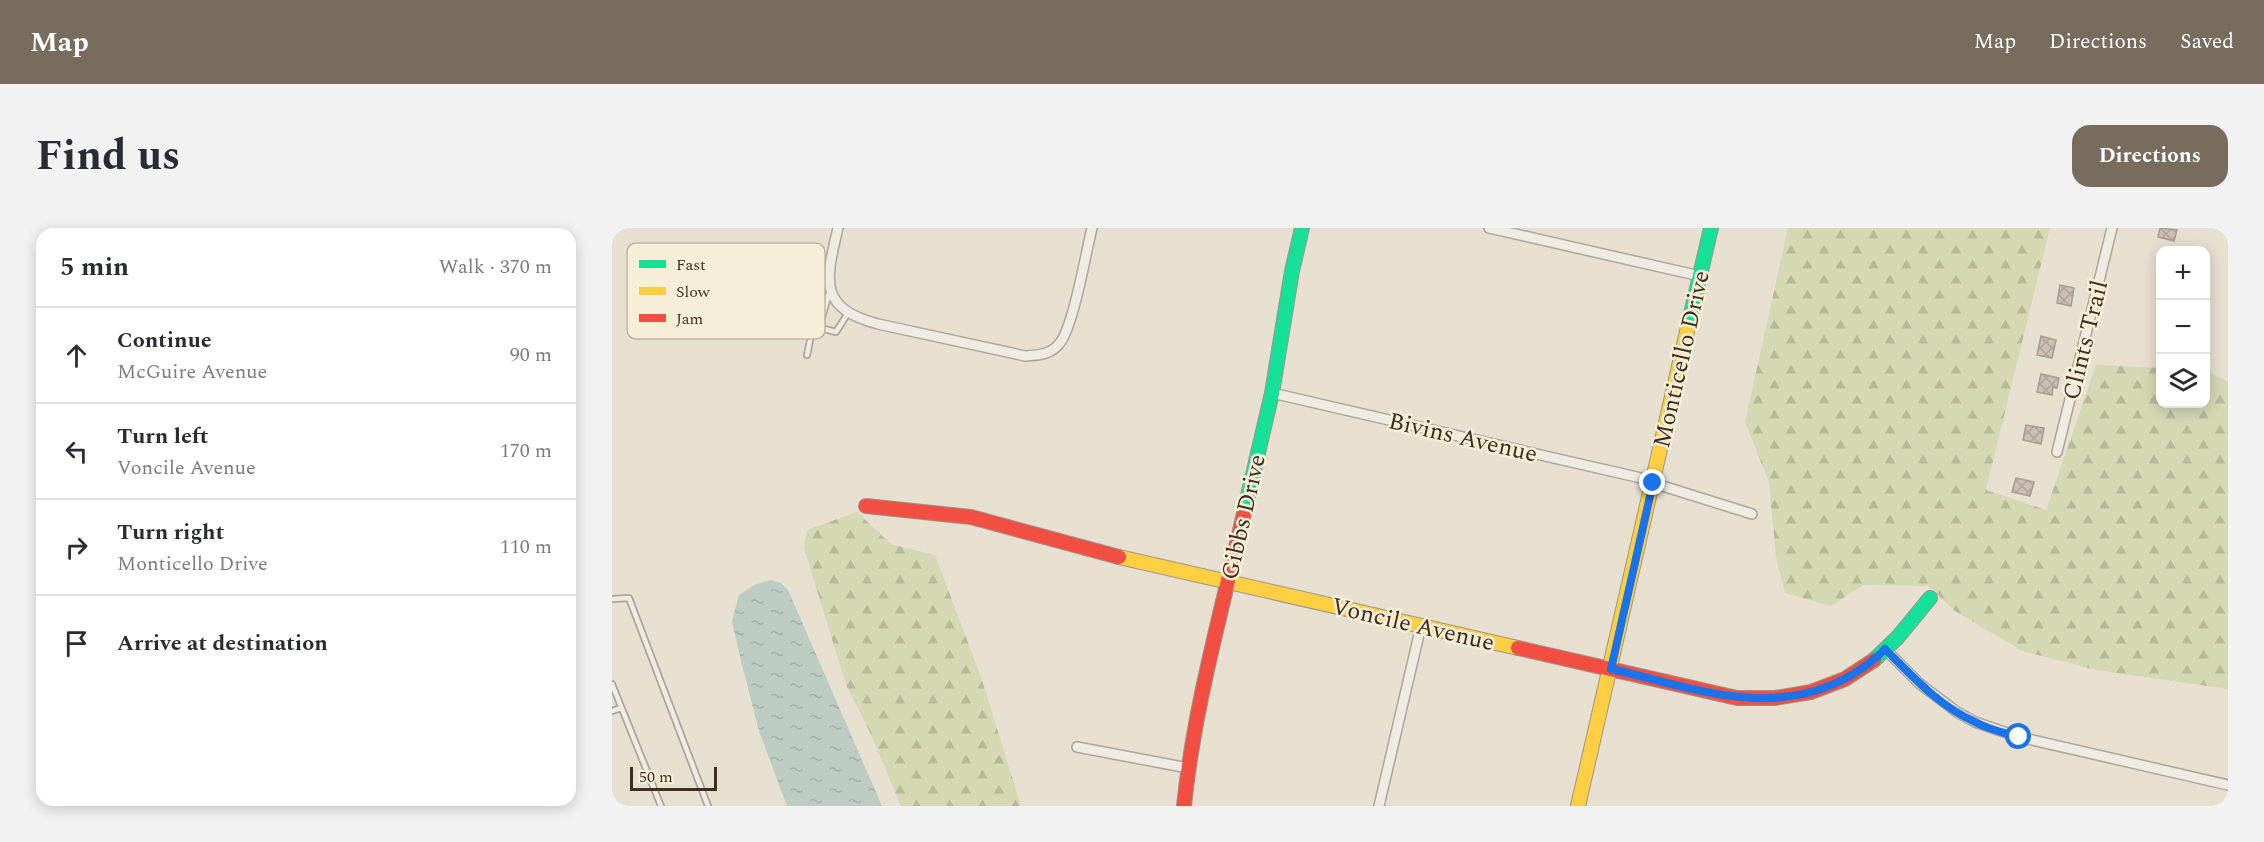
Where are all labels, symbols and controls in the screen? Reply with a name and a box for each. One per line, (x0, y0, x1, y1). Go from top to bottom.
text: Map (30, 21, 89, 64)
text: Map (1974, 26, 2016, 58)
text: Directions (2049, 26, 2147, 58)
text: Saved (2180, 26, 2234, 58)
text: Find us (36, 125, 180, 188)
button: Directions (2072, 125, 2228, 187)
legend (627, 243, 825, 339)
map controls (2156, 246, 2210, 408)
button: + (2156, 246, 2210, 300)
text: 5 min (60, 247, 129, 287)
text: Walk · 370 m (439, 252, 552, 282)
text: Fast (676, 253, 706, 277)
street label: Monticello Drive (1644, 267, 1720, 451)
street label: Clints Trail (2054, 277, 2118, 404)
text: Slow (676, 280, 711, 304)
button: − (2156, 300, 2210, 354)
text: Jam (676, 307, 704, 331)
text: Continue (117, 324, 212, 357)
icon: ahead (60, 339, 93, 372)
text: 90 m (510, 340, 552, 370)
button: layers (2156, 354, 2210, 408)
text: McGuire Avenue (117, 357, 267, 387)
street label: Bivins Avenue (1385, 403, 1541, 473)
text: Turn left (117, 420, 209, 453)
icon: left (60, 435, 93, 468)
text: 170 m (500, 436, 552, 466)
street label: Gibbs Drive (1212, 451, 1276, 584)
text: Voncile Avenue (117, 453, 256, 483)
route end (1639, 469, 1665, 495)
text: Turn right (117, 516, 224, 549)
icon: right (60, 531, 93, 564)
text: 110 m (500, 532, 552, 562)
text: Monticello Drive (117, 549, 268, 579)
street label: Voncile Avenue (1328, 589, 1498, 661)
icon: arrive (60, 627, 93, 660)
text: Arrive at destination (117, 627, 328, 660)
route start (2005, 723, 2031, 749)
scale bar (630, 764, 717, 792)
text: 50 m (639, 765, 673, 789)

